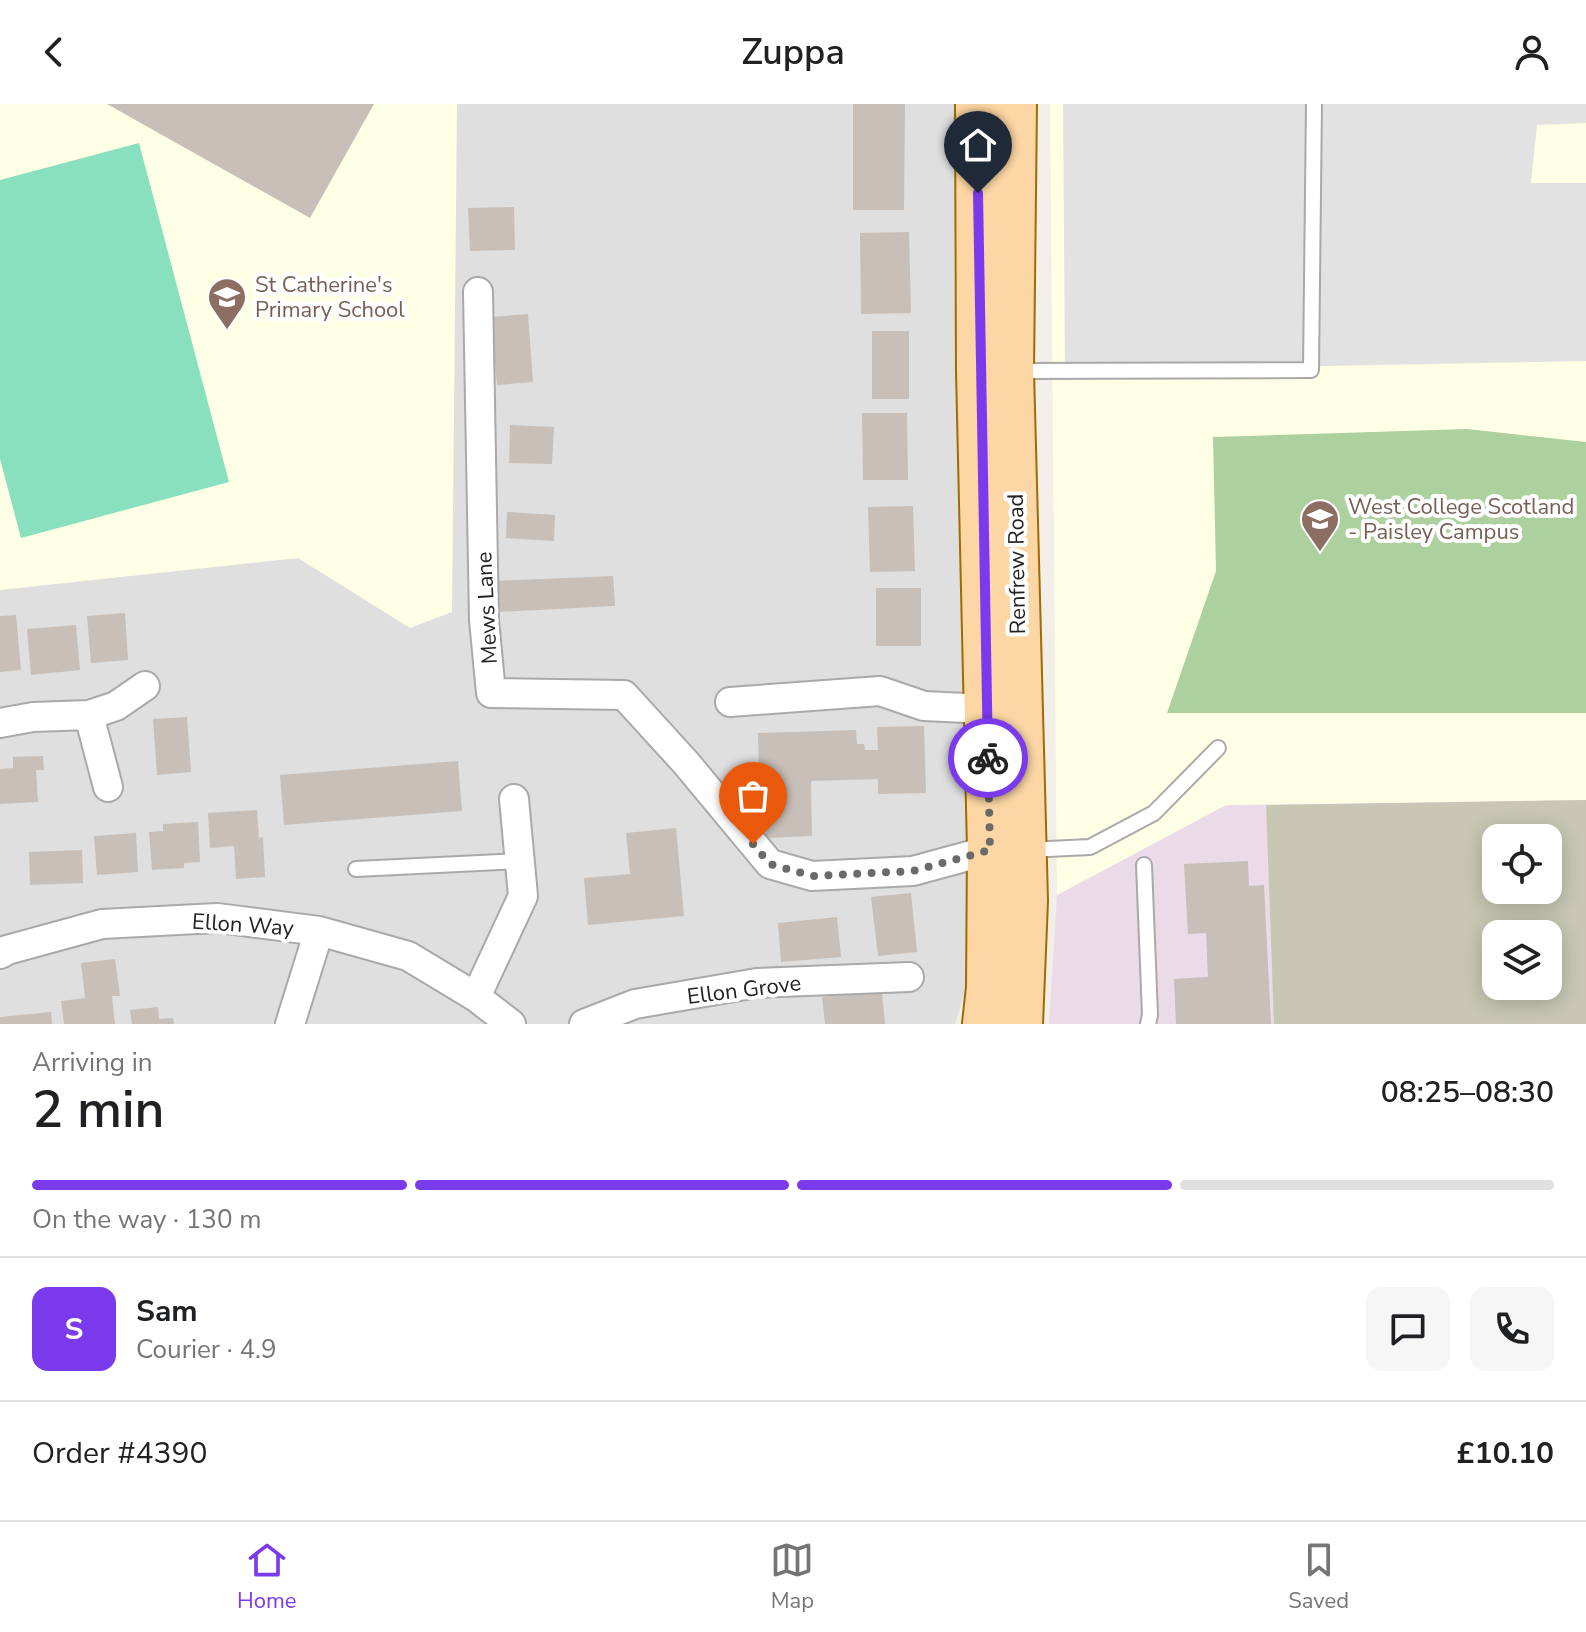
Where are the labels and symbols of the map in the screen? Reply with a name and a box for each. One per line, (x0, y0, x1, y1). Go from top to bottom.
pin (944, 111, 1012, 193)
place label: St Catherine's Primary School (255, 270, 405, 325)
school or university icon: St Catherine's Primary School (206, 276, 248, 331)
place label: West College Scotland - Paisley Campus (1348, 492, 1574, 547)
street label: Renfrew Road (1001, 493, 1033, 635)
school or university icon: West College Scotland - Paisley Campus (1299, 498, 1341, 553)
street label: Mews Lane (469, 551, 505, 665)
courier (948, 718, 1028, 798)
pin (719, 762, 787, 844)
street label: Ellon Way (191, 906, 296, 944)
street label: Ellon Grove (685, 968, 803, 1012)

